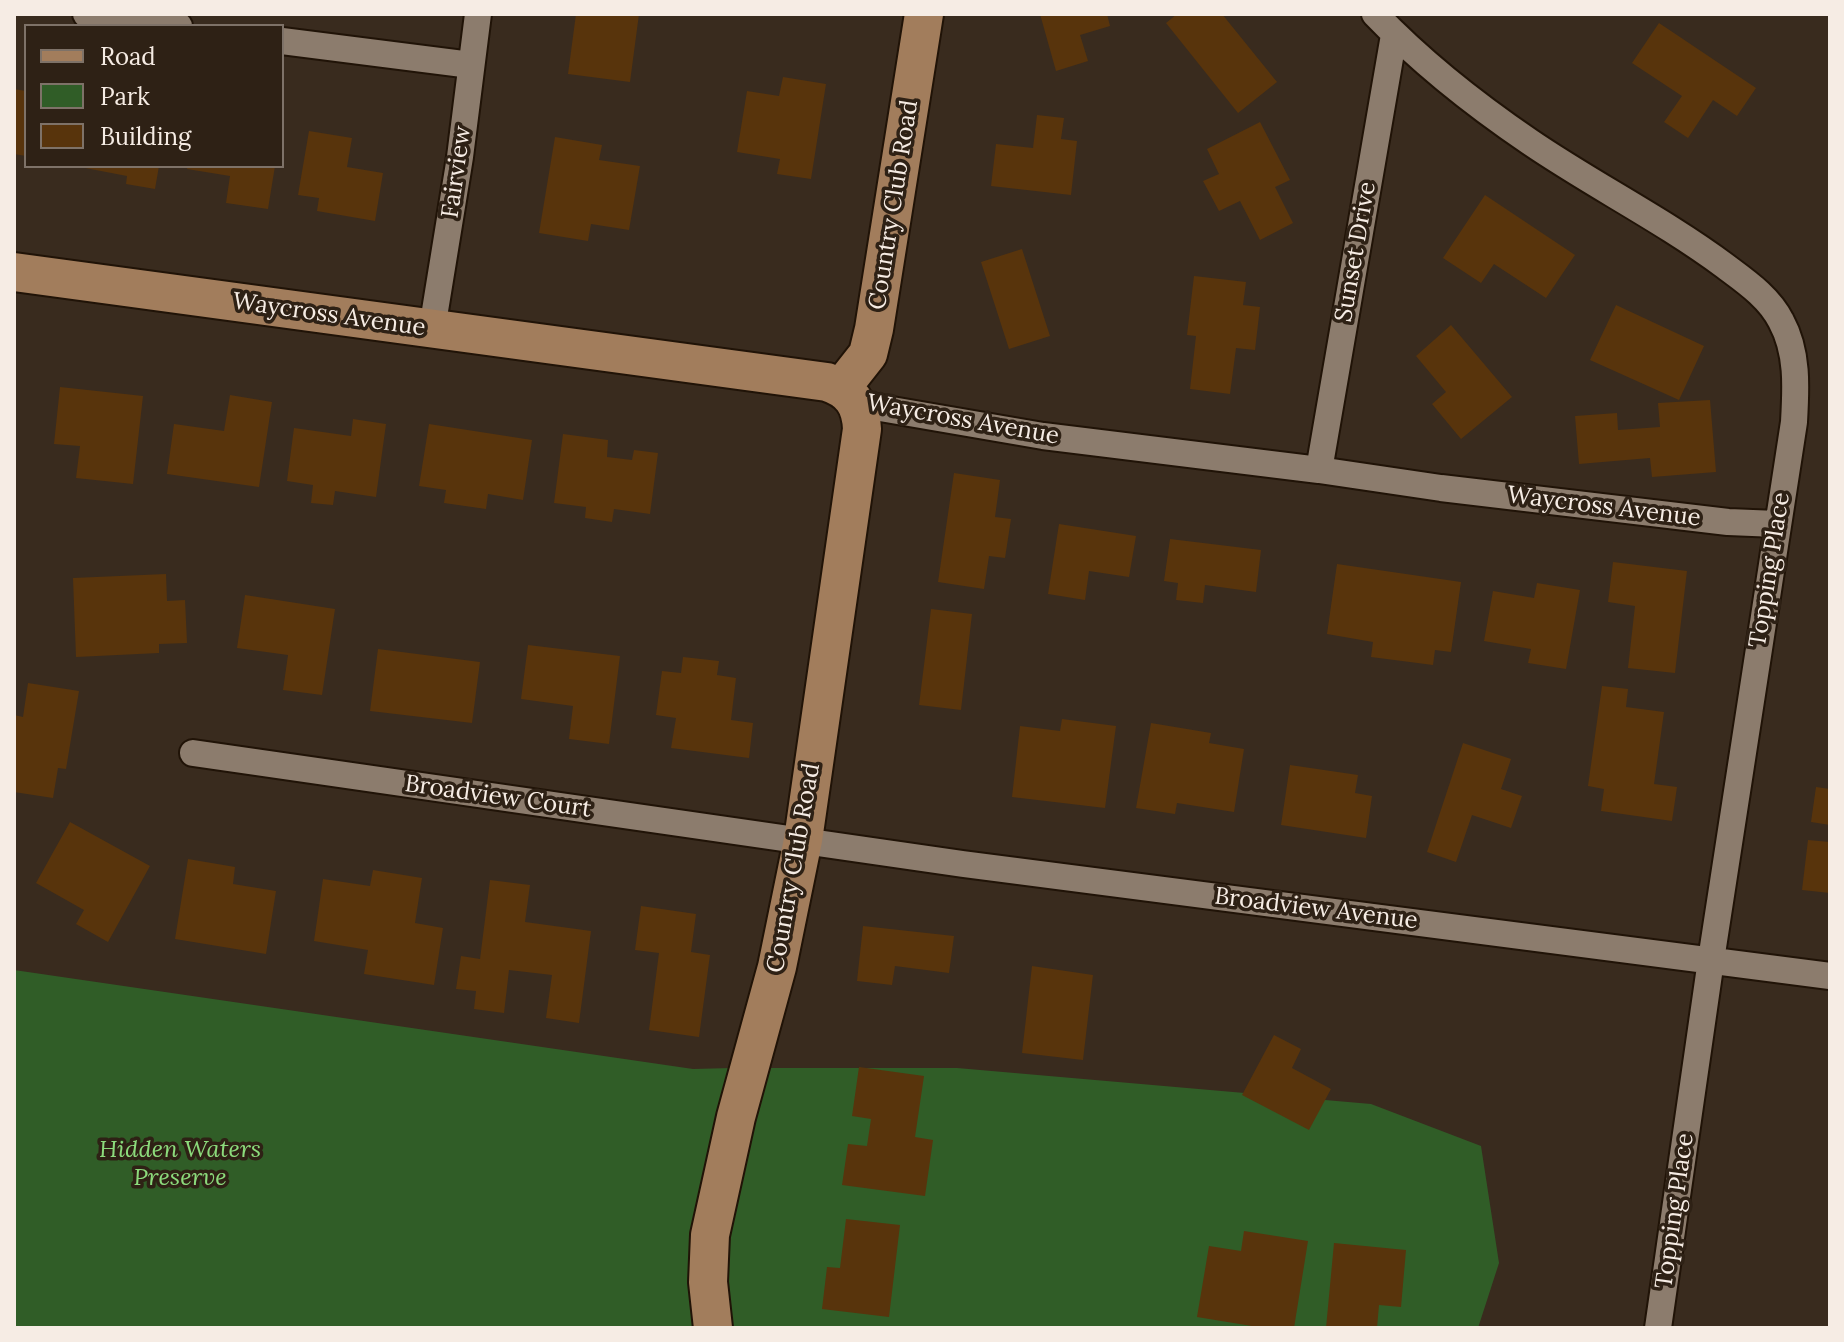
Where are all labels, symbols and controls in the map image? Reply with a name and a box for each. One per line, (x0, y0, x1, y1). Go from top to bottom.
legend (24, 24, 284, 168)
text: Road (100, 41, 156, 72)
text: Park (100, 81, 150, 112)
street label: Country Club Road (863, 98, 925, 312)
text: Building (100, 121, 191, 152)
street label: Fairview (436, 124, 478, 220)
street label: Sunset Drive (1329, 180, 1383, 324)
street label: Waycross Avenue (231, 287, 427, 343)
street label: Waycross Avenue (865, 389, 1061, 451)
street label: Waycross Avenue (1506, 481, 1702, 533)
street label: Topping Place (1744, 490, 1796, 650)
street label: Country Club Road (761, 761, 827, 975)
street label: Broadview Court (403, 770, 593, 824)
street label: Broadview Avenue (1213, 882, 1419, 936)
street label: Topping Place (1650, 1131, 1700, 1291)
park label: Hidden Waters Preserve (99, 1136, 261, 1192)

